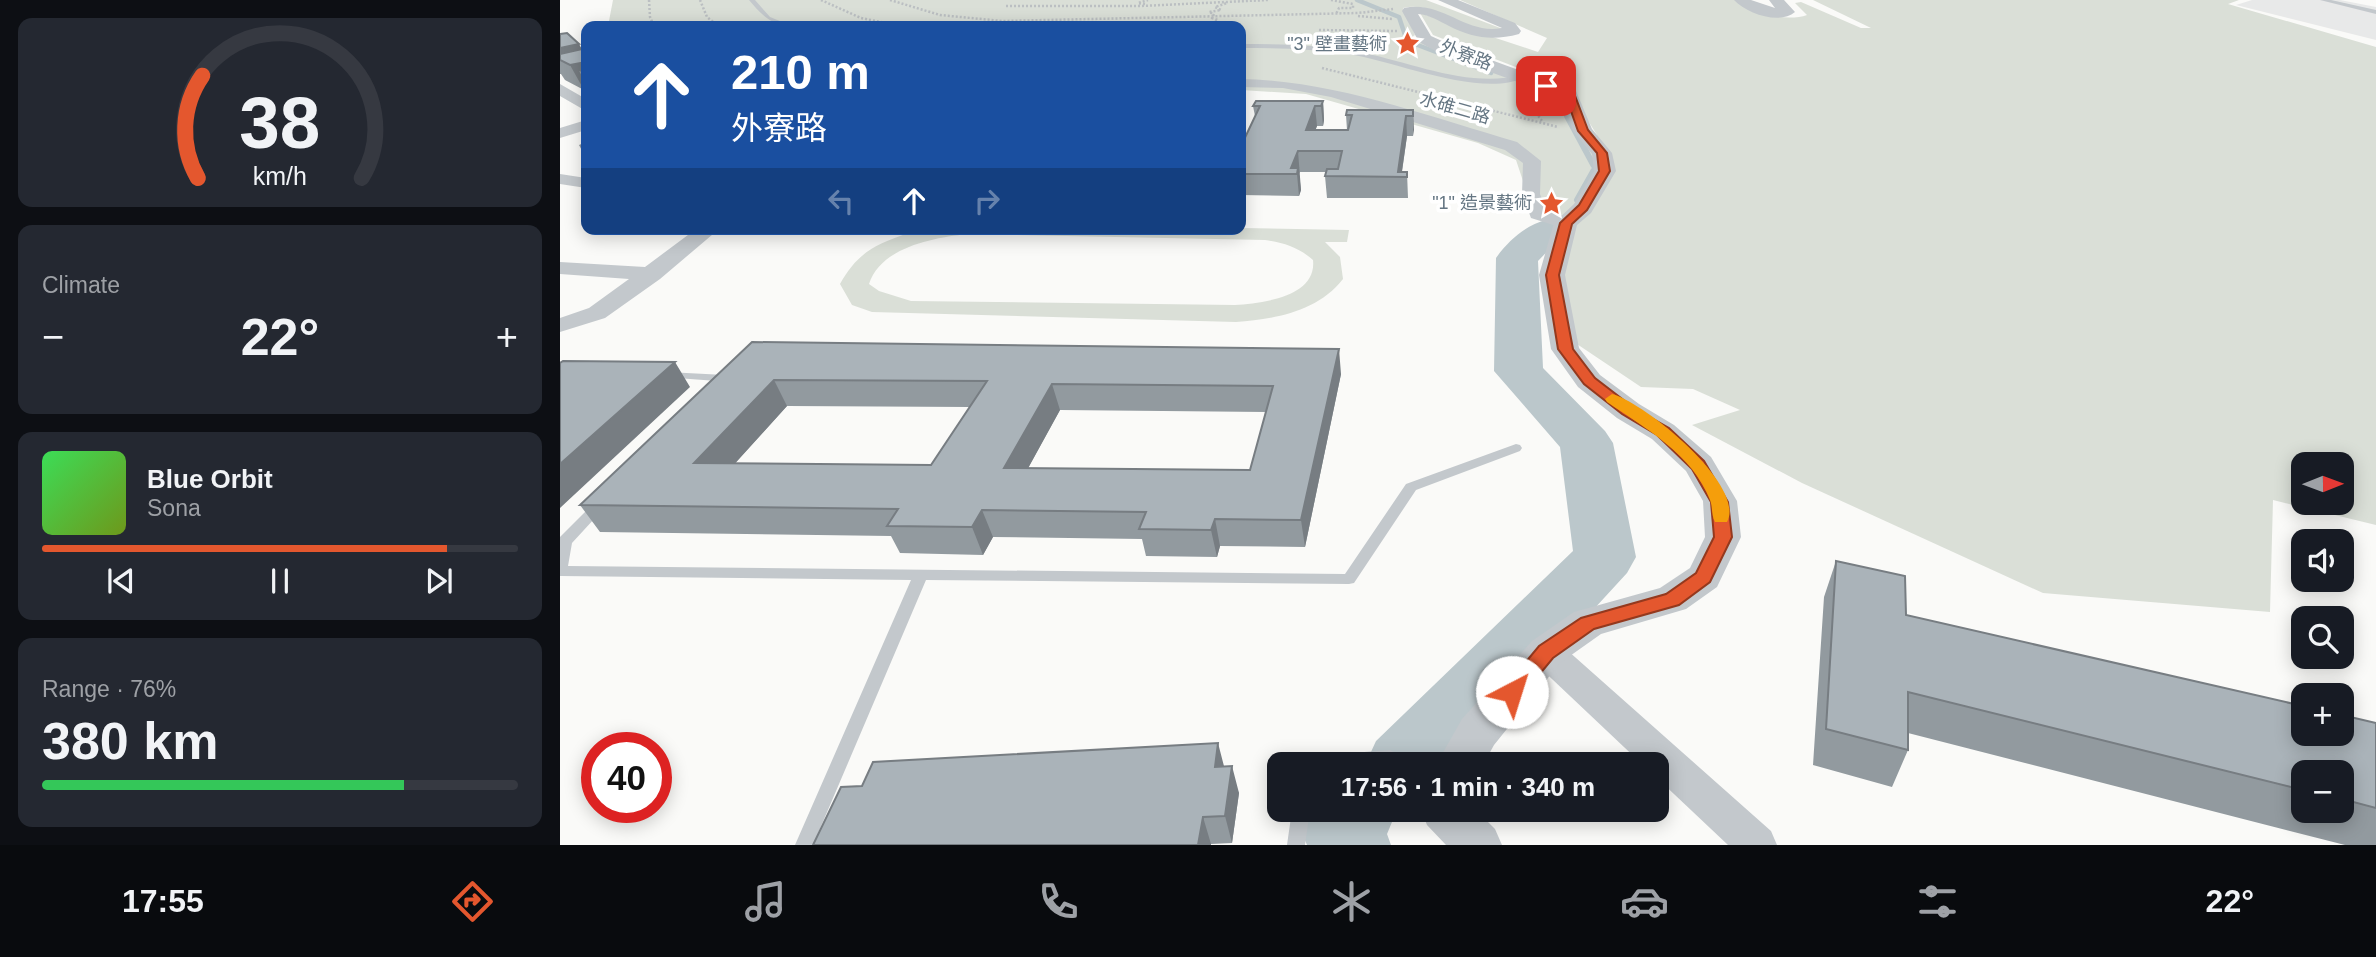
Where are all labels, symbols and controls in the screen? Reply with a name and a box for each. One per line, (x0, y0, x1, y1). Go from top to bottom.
place icon: "3" 壁畫藝術 (1393, 30, 1421, 58)
place label: "3" 壁畫藝術 (1287, 34, 1387, 54)
street label: 外寮路 (1437, 36, 1495, 74)
text: 210 m (731, 45, 870, 99)
icon: ahead (616, 49, 707, 140)
pin (1516, 56, 1576, 116)
icon: arrive (1527, 67, 1565, 105)
text: 38 (240, 83, 320, 164)
street label: 水碓二路 (1418, 88, 1492, 128)
text: 外寮路 (731, 110, 827, 146)
text: km/h (253, 162, 307, 190)
icon: left (822, 182, 860, 220)
icon: ahead (895, 182, 933, 220)
icon: right (968, 182, 1006, 220)
place icon: "1" 造景藝術 (1538, 189, 1566, 217)
place label: "1" 造景藝術 (1432, 193, 1532, 213)
text: Climate (42, 272, 120, 298)
text: 22° (241, 308, 319, 366)
text: − (42, 316, 64, 358)
text: + (496, 316, 518, 358)
north arrow (2291, 452, 2354, 514)
map controls (2291, 452, 2354, 823)
text: Blue Orbit (147, 464, 273, 494)
text: Sona (147, 495, 201, 521)
button: sound (2291, 529, 2354, 592)
icon: previous (102, 562, 140, 600)
icon: pause (261, 562, 299, 600)
icon: next (420, 562, 458, 600)
button: search (2291, 606, 2354, 669)
position arrow (1475, 655, 1549, 729)
text: Range · 76% (42, 676, 176, 702)
button: + (2291, 683, 2354, 746)
text: 380 km (42, 712, 218, 770)
speed limit sign: 40 (581, 732, 672, 823)
button: − (2291, 760, 2354, 823)
text: 17:56 · 1 min · 340 m (1341, 772, 1595, 802)
icon: directions (448, 877, 497, 926)
icon: music (741, 877, 790, 926)
icon: phone (1034, 877, 1083, 926)
icon: climate (1327, 877, 1376, 926)
icon: car (1620, 877, 1669, 926)
icon: filters (1913, 877, 1962, 926)
text: 17:55 (122, 883, 204, 919)
text: 22° (2206, 883, 2254, 919)

